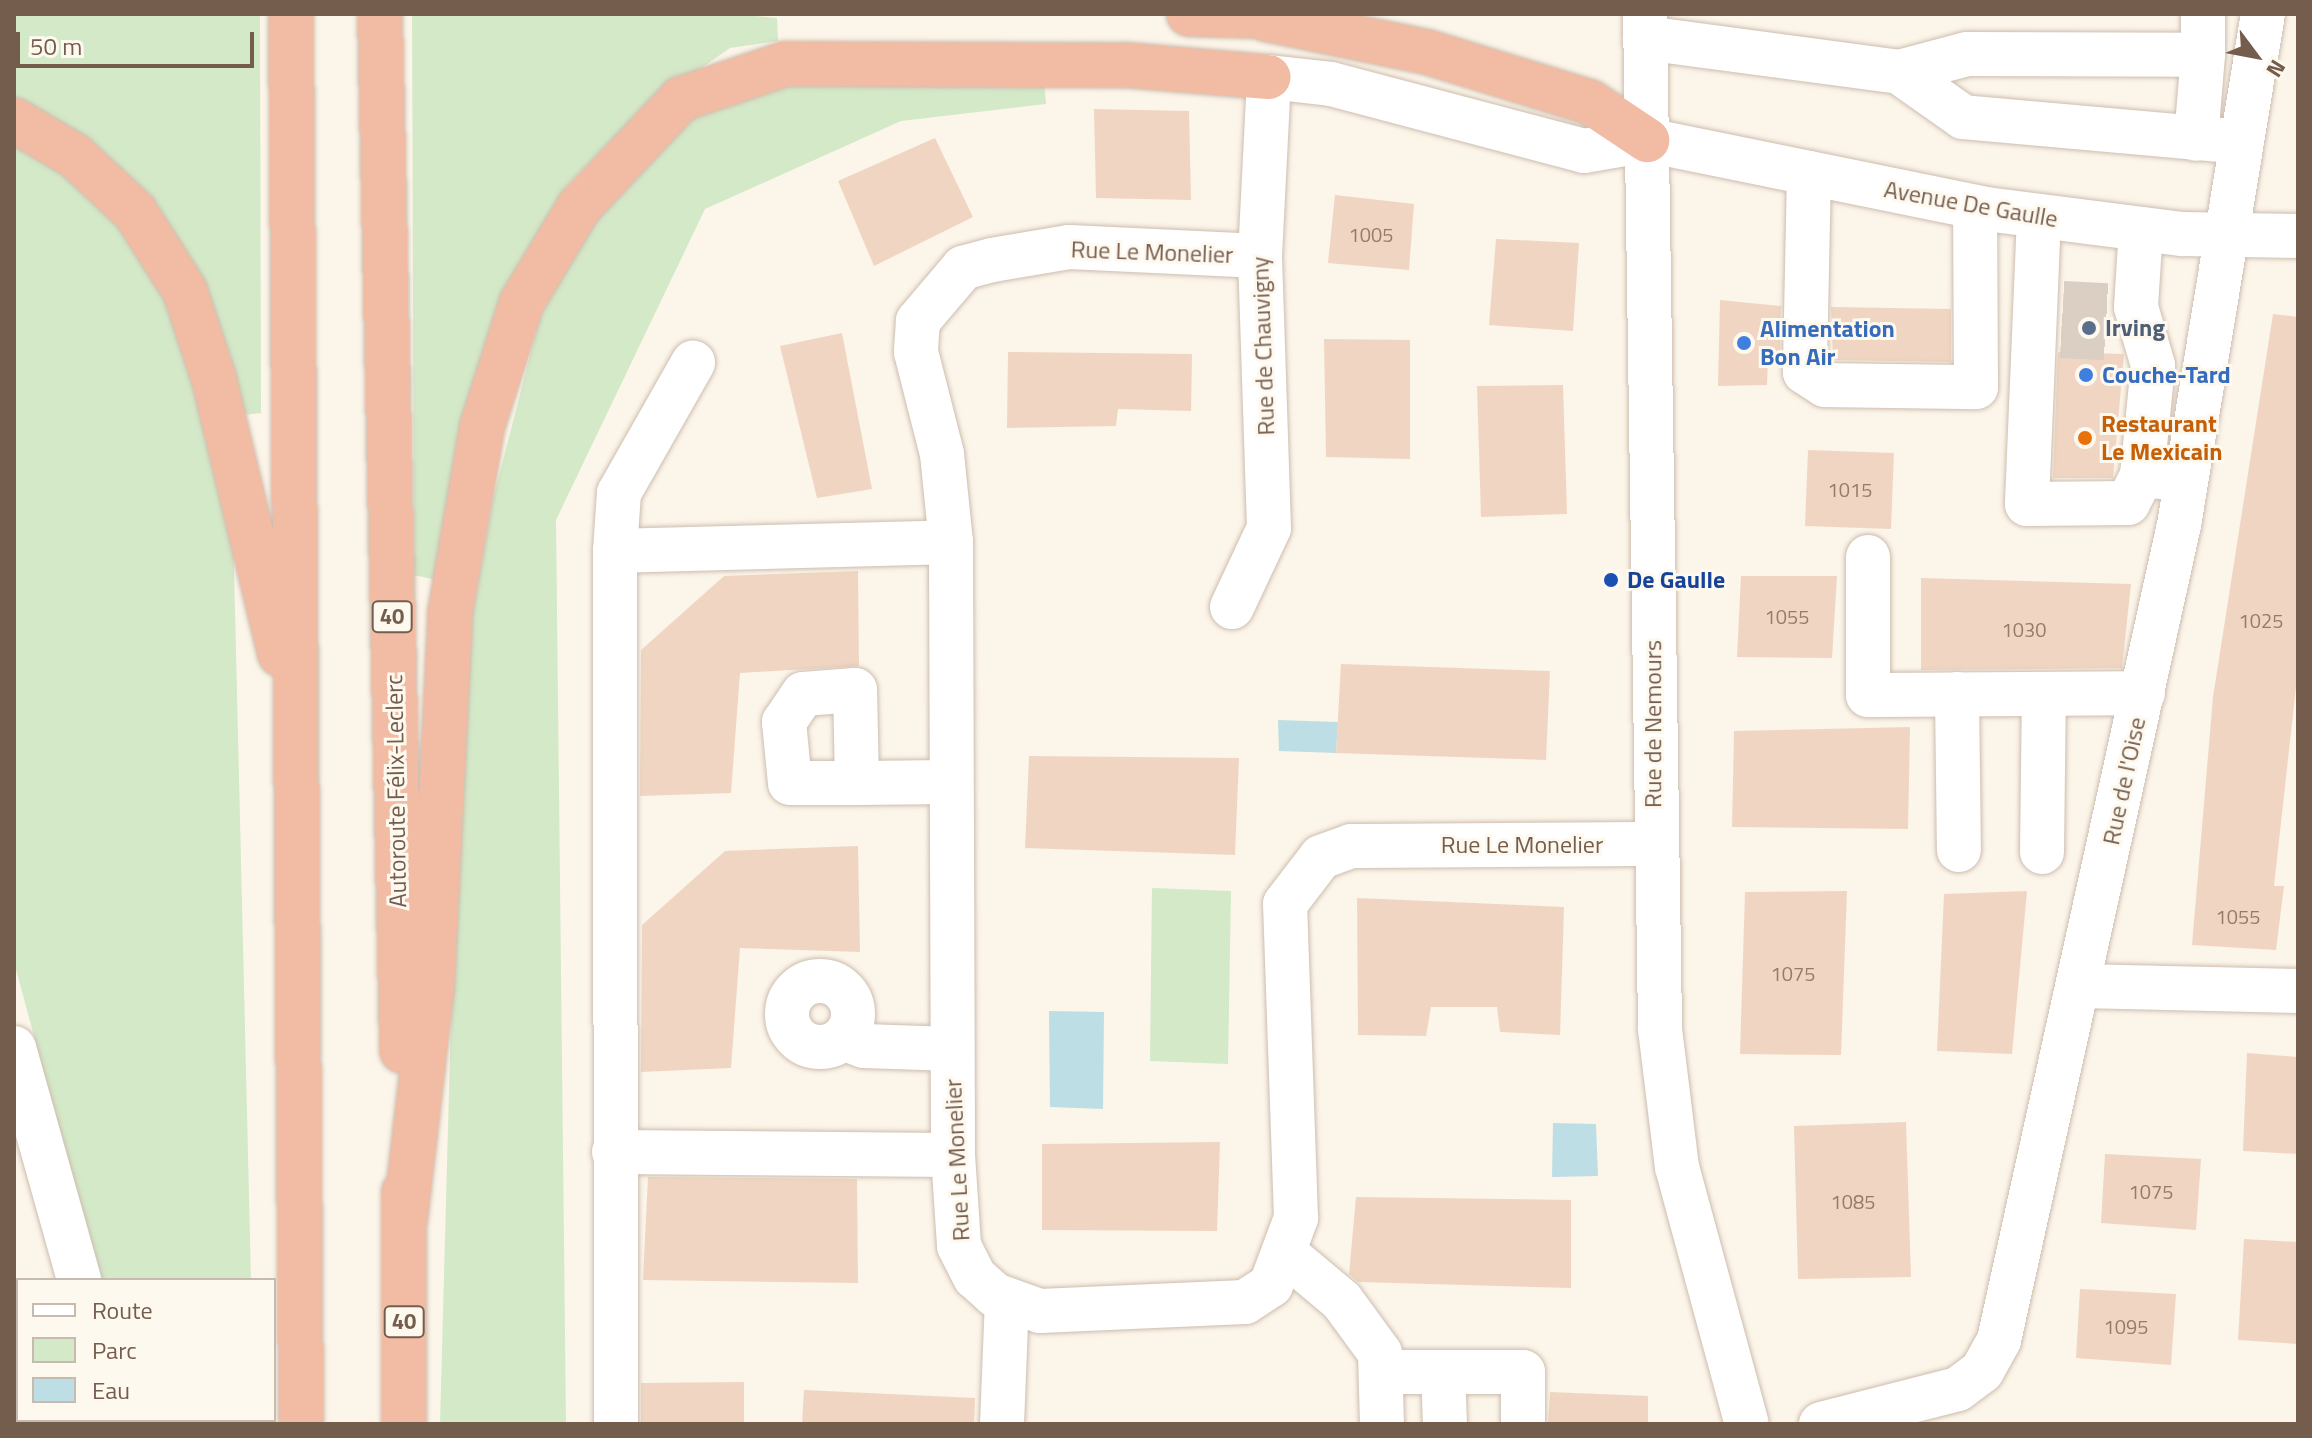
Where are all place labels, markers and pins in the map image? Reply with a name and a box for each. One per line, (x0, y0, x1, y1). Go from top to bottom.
place label: Irving (2105, 314, 2165, 342)
place label: Alimentation Bon Air (1760, 315, 1895, 371)
marker: Irving (2080, 319, 2098, 337)
marker: Alimentation Bon Air (1735, 334, 1753, 352)
place label: Couche-Tard (2102, 361, 2231, 389)
marker: Couche-Tard (2077, 366, 2095, 384)
place label: Restaurant Le Mexicain (2101, 410, 2223, 466)
marker: Restaurant Le Mexicain (2076, 429, 2094, 447)
place label: De Gaulle (1627, 566, 1725, 594)
marker: De Gaulle (1602, 571, 1620, 589)

